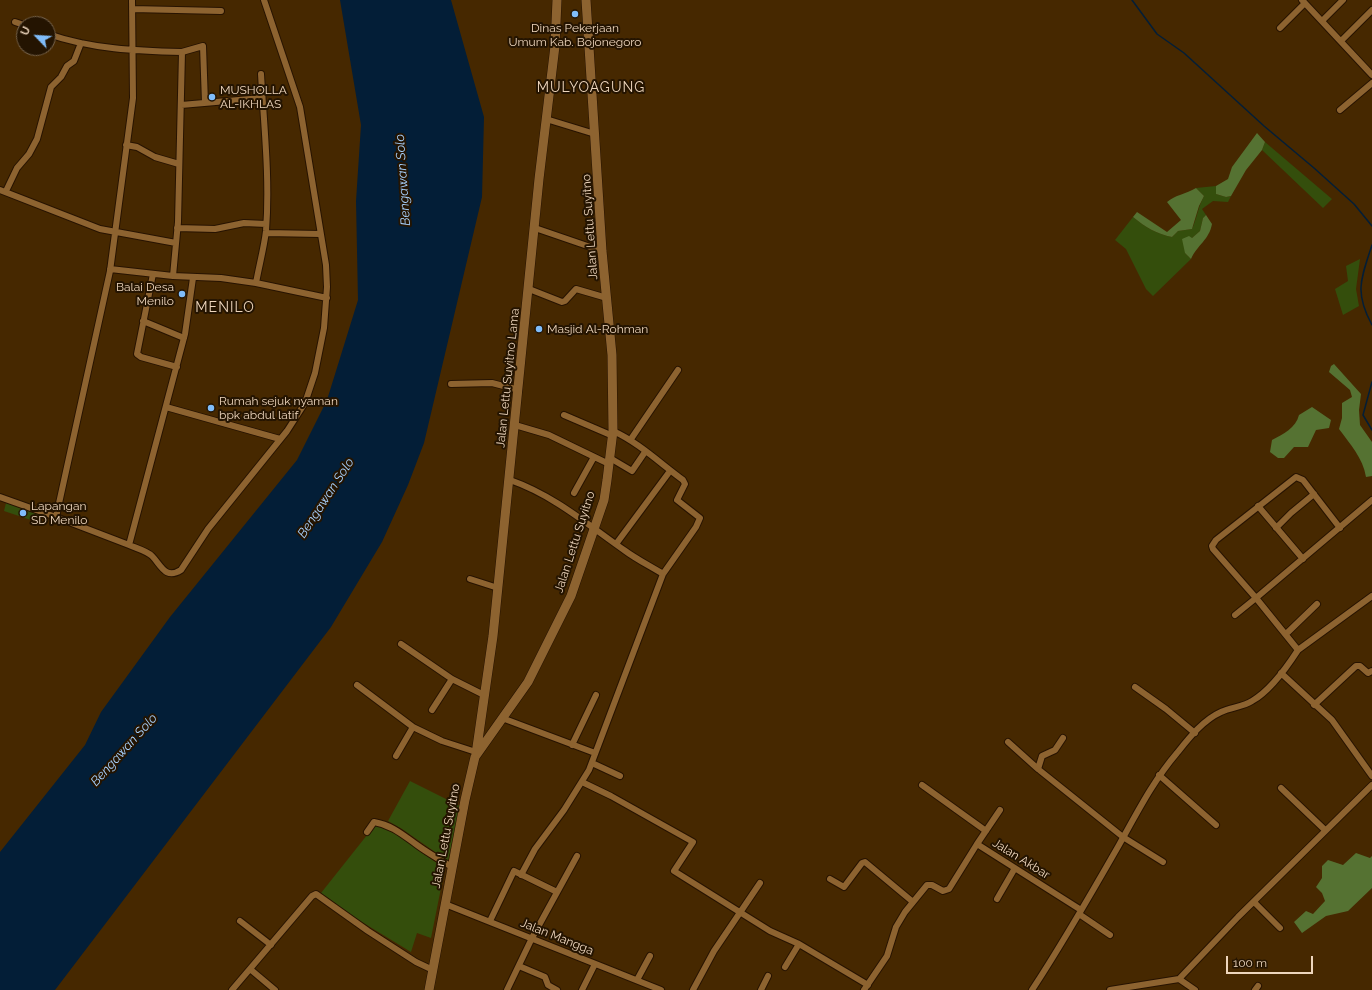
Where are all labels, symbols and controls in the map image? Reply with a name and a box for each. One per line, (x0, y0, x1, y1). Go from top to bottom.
marker: Dinas Pekerjaan Umum Kab. Bojonegoro (570, 9, 580, 19)
north arrow (16, 16, 56, 56)
place label: Dinas Pekerjaan Umum Kab. Bojonegoro (509, 21, 641, 49)
text: U (18, 25, 33, 38)
district label: MULYOAGUNG (537, 80, 645, 96)
place label: MUSHOLLA AL-IKHLAS (220, 83, 287, 111)
marker: MUSHOLLA AL-IKHLAS (207, 92, 217, 102)
water label: Bengawan Solo (392, 134, 414, 226)
street label: Jalan Lettu Suyitno (579, 174, 601, 280)
place label: Balai Desa Menilo (116, 280, 174, 308)
marker: Balai Desa Menilo (177, 289, 187, 299)
district label: MENILO (195, 300, 255, 316)
street label: Jalan Lettu Suyitno Lama (494, 308, 522, 448)
place label: Masjid Al-Rohman (547, 322, 648, 336)
marker: Masjid Al-Rohman (534, 324, 544, 334)
place label: Rumah sejuk nyaman bpk abdul latif (219, 394, 338, 422)
marker: Rumah sejuk nyaman bpk abdul latif (206, 403, 216, 413)
water label: Bengawan Solo (294, 455, 358, 541)
street label: Jalan Lettu Suyitno (552, 489, 598, 595)
place label: Lapangan SD Menilo (31, 499, 87, 527)
marker: Lapangan SD Menilo (18, 508, 28, 518)
water label: Bengawan Solo (87, 711, 161, 789)
street label: Jalan Lettu Suyitno (429, 783, 463, 889)
street label: Jalan Akbar (990, 836, 1052, 882)
street label: Jalan Mangga (518, 916, 596, 958)
scale bar (1228, 948, 1315, 974)
text: 100 m (1233, 956, 1267, 970)

